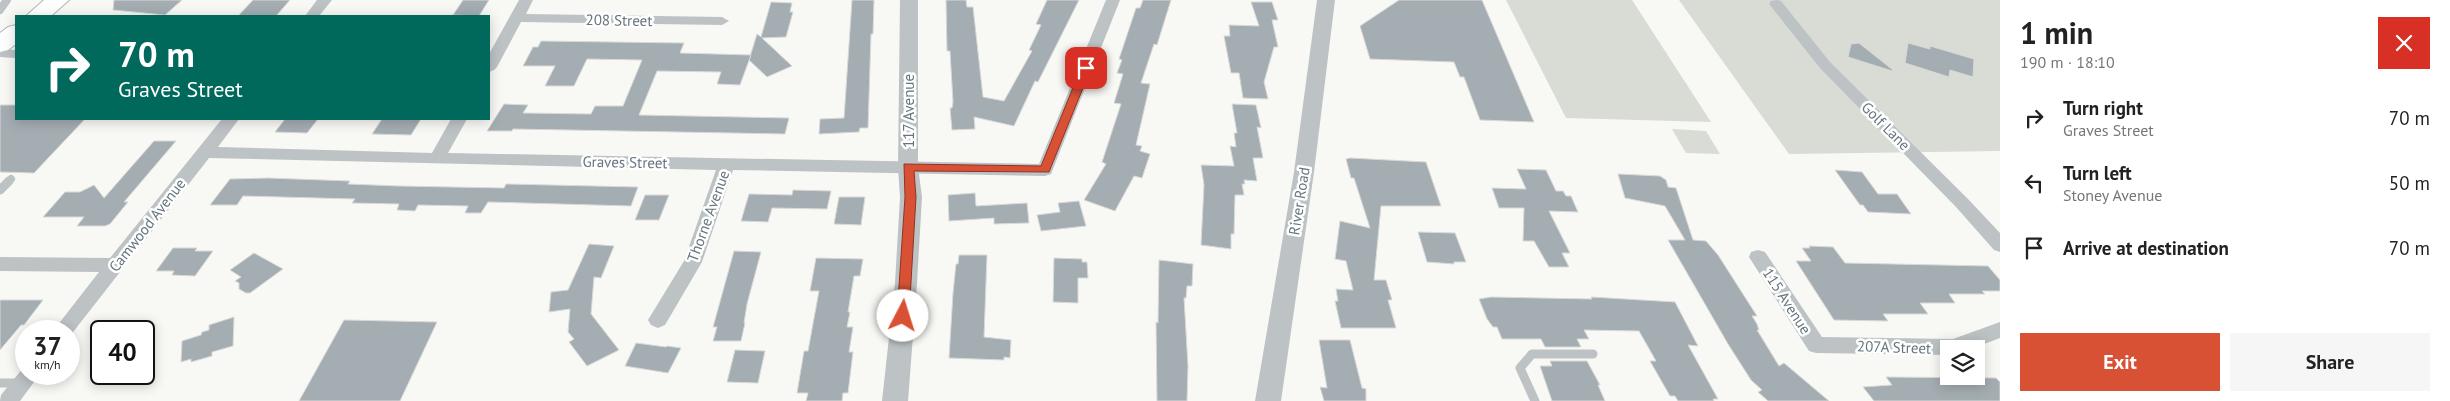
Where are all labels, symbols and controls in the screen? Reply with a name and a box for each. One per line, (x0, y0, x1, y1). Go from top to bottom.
street label: 208 Street (585, 10, 653, 30)
text: 1 min (2020, 13, 2093, 52)
button: close (2378, 17, 2430, 69)
text: 70 m (118, 31, 195, 77)
icon: right (35, 35, 100, 100)
pin (1065, 47, 1107, 89)
text: 190 m · 18:10 (2020, 52, 2115, 72)
icon: arrive (1072, 54, 1100, 82)
street label: 117 Avenue (899, 74, 918, 148)
text: Graves Street (118, 75, 243, 103)
text: Turn right (2063, 96, 2143, 120)
street label: Golf Lane (1858, 98, 1914, 154)
icon: right (2020, 104, 2048, 132)
text: 70 m (2389, 106, 2430, 130)
text: Graves Street (2063, 120, 2154, 140)
street label: Graves Street (582, 152, 668, 172)
text: Turn left (2063, 161, 2132, 185)
street label: River Road (1284, 166, 1314, 236)
street label: Thorne Avenue (683, 168, 733, 264)
icon: left (2020, 169, 2048, 197)
text: 50 m (2389, 171, 2430, 195)
street label: Camwood Avenue (105, 175, 189, 275)
text: Stoney Avenue (2063, 185, 2162, 205)
icon: arrive (2020, 234, 2048, 262)
text: Arrive at destination (2063, 236, 2229, 260)
text: 70 m (2389, 236, 2430, 260)
street label: 115 Avenue (1759, 264, 1815, 338)
position arrow (876, 289, 928, 341)
speed limit sign: 40 (90, 320, 155, 385)
text: 37 (33, 330, 62, 362)
button: Exit (2020, 333, 2220, 391)
button: Share (2230, 333, 2430, 391)
street label: 207A Street (1857, 336, 1931, 358)
map controls (1940, 340, 1985, 385)
button: layers (1940, 340, 1985, 385)
text: km/h (34, 357, 61, 372)

